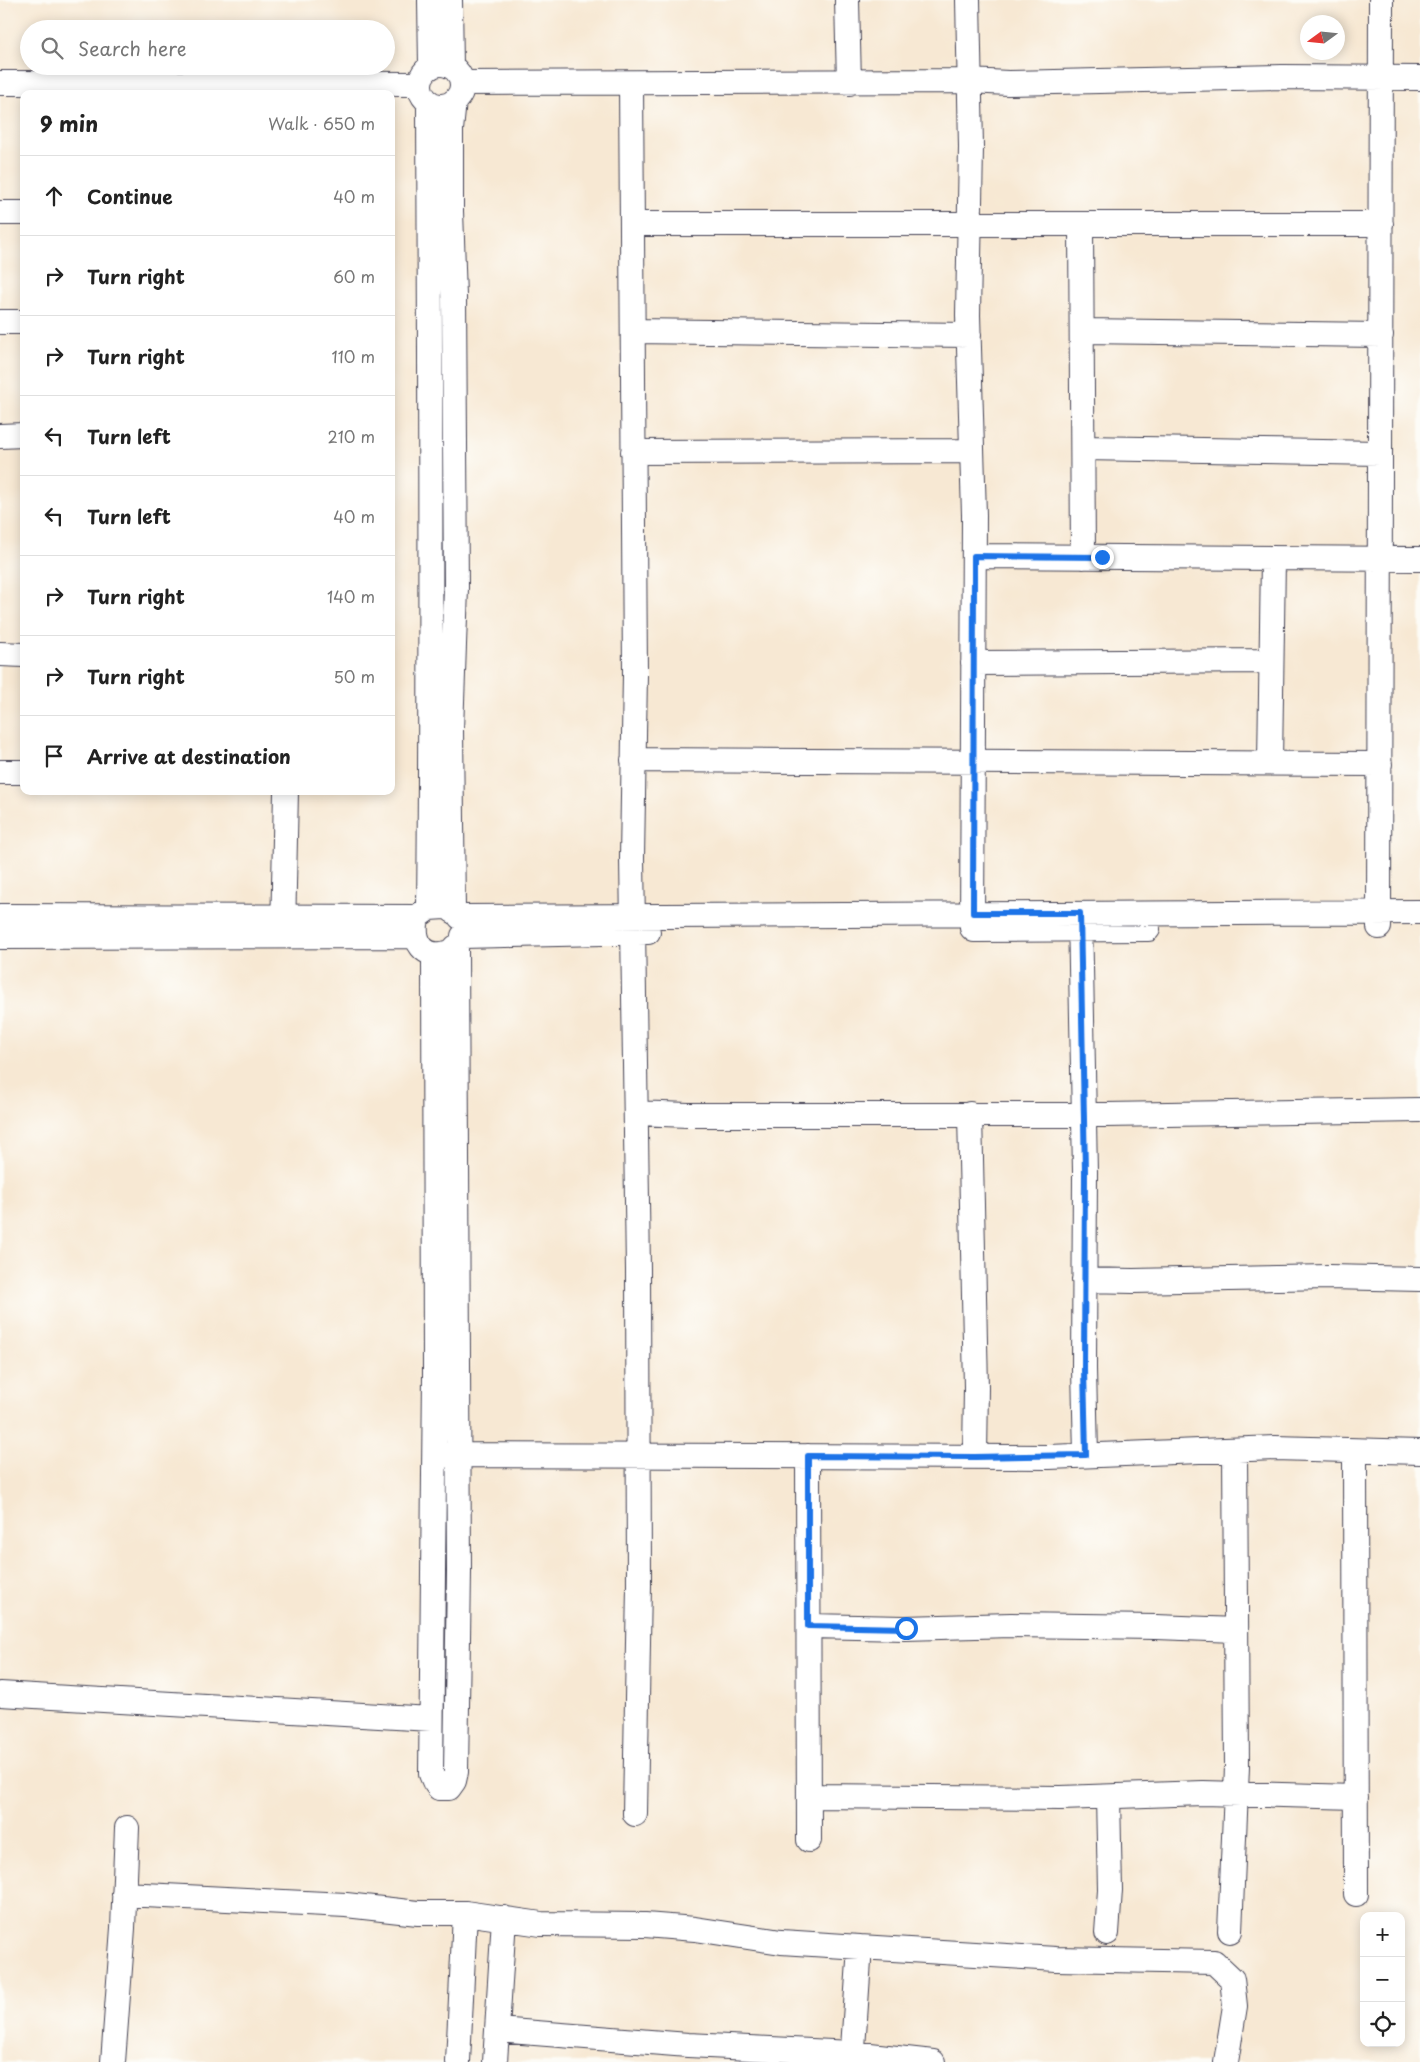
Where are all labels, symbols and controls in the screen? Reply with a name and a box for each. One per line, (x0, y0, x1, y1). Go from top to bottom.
north arrow (1300, 15, 1345, 60)
search box (20, 20, 395, 75)
icon: search (38, 34, 66, 62)
text: Search here (78, 34, 187, 62)
text: 9 min (40, 107, 98, 139)
text: Walk · 650 m (268, 111, 375, 135)
icon: ahead (40, 182, 68, 210)
text: Continue (87, 182, 173, 210)
text: 40 m (333, 184, 375, 208)
icon: right (40, 262, 68, 290)
text: Turn right (87, 262, 185, 290)
text: 60 m (333, 264, 375, 288)
icon: right (40, 342, 68, 370)
text: Turn right (87, 342, 185, 370)
text: 110 m (332, 344, 375, 368)
icon: left (40, 422, 68, 450)
text: Turn left (87, 422, 171, 450)
text: 210 m (327, 424, 375, 448)
icon: left (40, 502, 68, 530)
text: Turn left (87, 502, 171, 530)
text: 40 m (333, 504, 375, 528)
route end (1091, 546, 1114, 569)
icon: right (40, 582, 68, 610)
text: Turn right (87, 582, 185, 610)
text: 140 m (327, 584, 375, 608)
icon: right (40, 662, 68, 690)
text: Turn right (87, 662, 185, 690)
text: 50 m (334, 664, 375, 688)
icon: arrive (40, 742, 68, 770)
text: Arrive at destination (87, 742, 291, 770)
route start (895, 1617, 918, 1640)
map controls (1360, 1912, 1405, 2047)
button: + (1360, 1912, 1405, 1957)
button: − (1360, 1957, 1405, 2002)
button: locate (1360, 2002, 1405, 2047)

